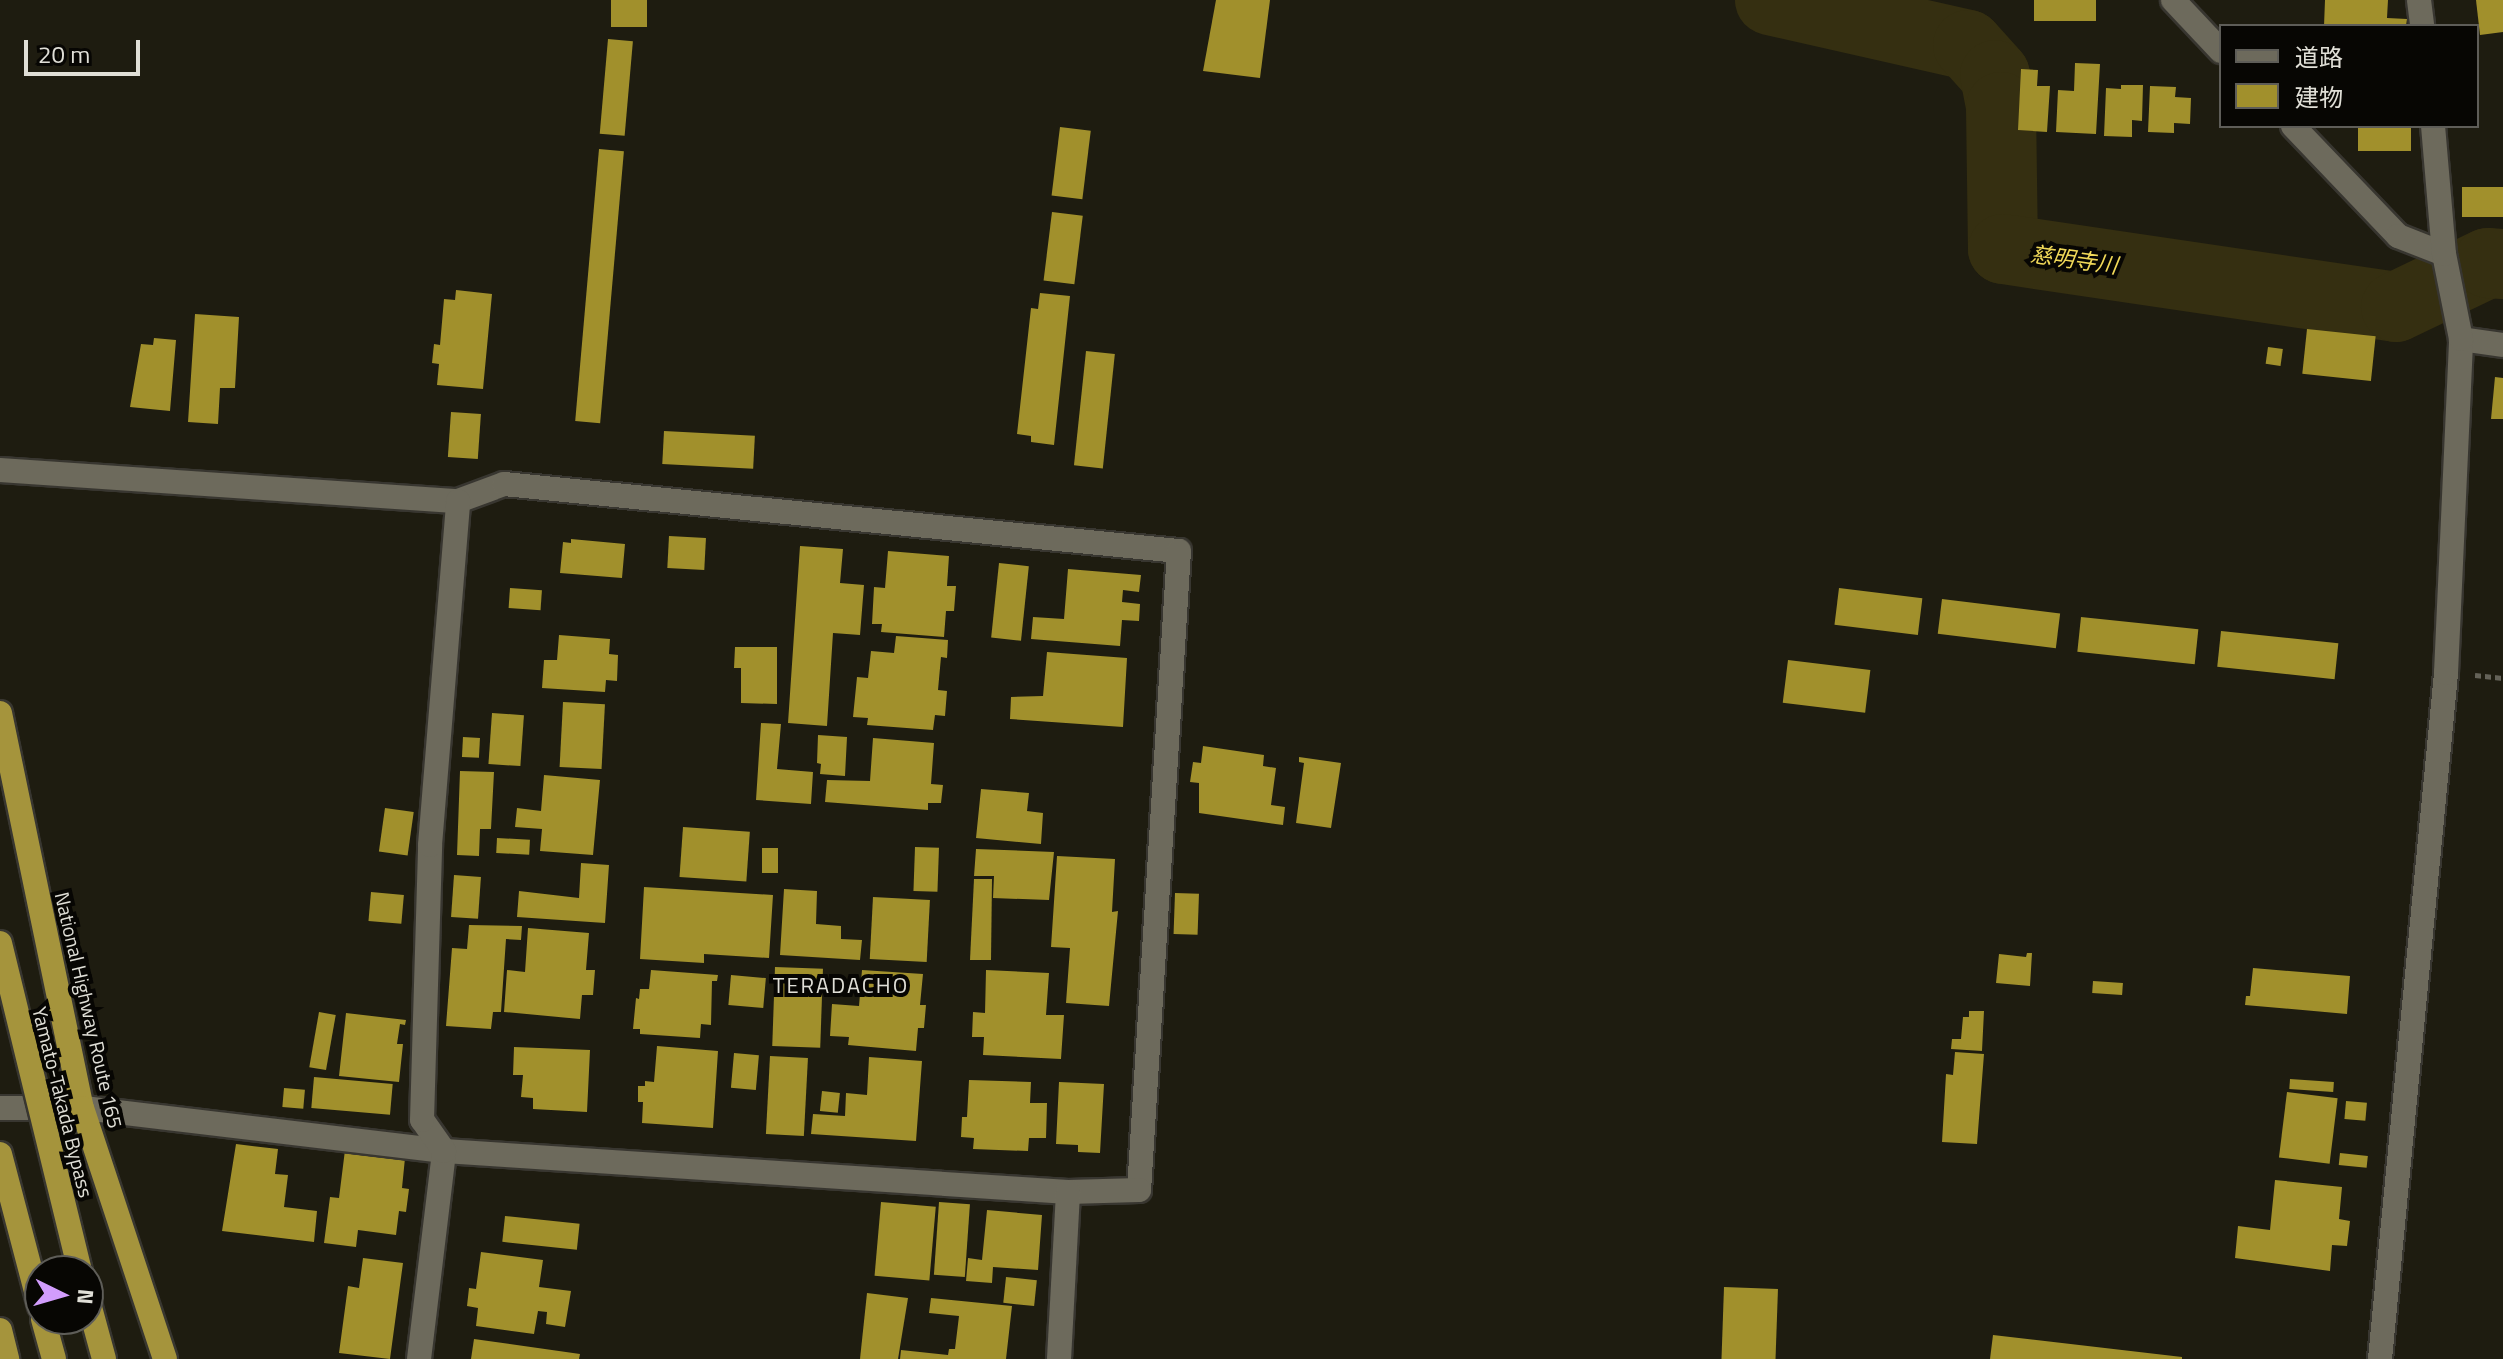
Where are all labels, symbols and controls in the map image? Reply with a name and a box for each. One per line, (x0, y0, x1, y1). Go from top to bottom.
scale bar (28, 24, 144, 74)
legend (2219, 24, 2479, 128)
text: 20 m (38, 36, 90, 72)
text: 道路 (2295, 39, 2343, 75)
text: 建物 (2295, 79, 2343, 115)
water label: 慈明寺川 (2029, 241, 2119, 279)
street label: National Highway Route 165 (50, 890, 128, 1130)
district label: TERADACHO (773, 973, 909, 999)
street label: Yamato-Takada Bypass (28, 1004, 98, 1200)
north arrow (24, 1255, 104, 1335)
text: N (68, 1288, 104, 1306)

